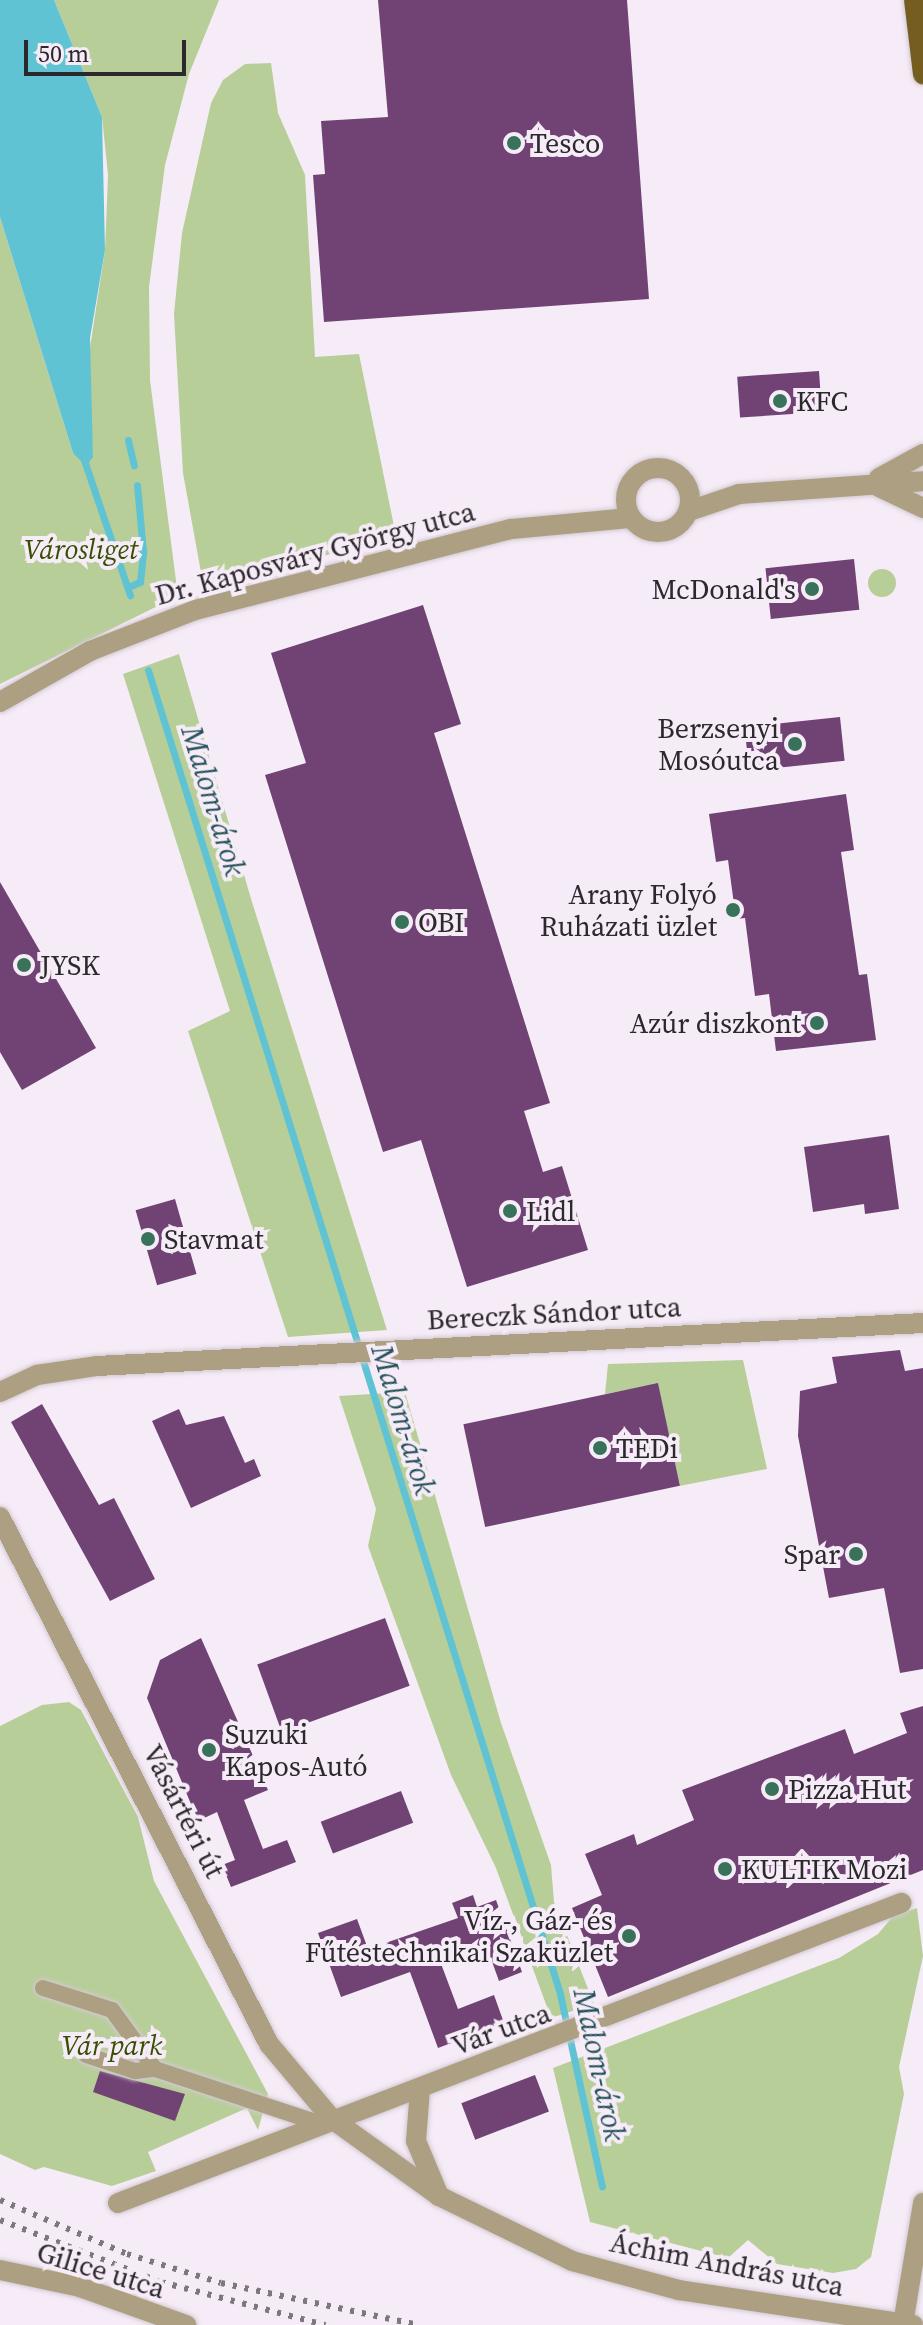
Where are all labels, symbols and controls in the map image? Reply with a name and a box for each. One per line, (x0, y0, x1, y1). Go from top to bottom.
scale bar (28, 24, 190, 74)
text: 50 m (38, 37, 89, 70)
place label: Tesco (530, 126, 600, 160)
marker: Tesco (505, 134, 523, 152)
place label: KFC (796, 384, 848, 418)
marker: KFC (771, 392, 789, 410)
street label: Dr. Kaposváry György utca (151, 494, 479, 612)
park label: Városliget (24, 532, 138, 566)
place label: McDonald's (651, 572, 796, 606)
marker: McDonald's (803, 580, 821, 598)
place label: Berzsenyi Mosóutca (657, 711, 779, 777)
water label: Malom-árok (173, 722, 253, 880)
marker: Berzsenyi Mosóutca (786, 735, 804, 753)
place label: Arany Folyó Ruházati üzlet (540, 877, 717, 943)
marker: Arany Folyó Ruházati üzlet (724, 901, 742, 919)
place label: OBI (418, 905, 464, 939)
marker: OBI (393, 913, 411, 931)
place label: JYSK (40, 948, 100, 982)
marker: JYSK (15, 956, 33, 974)
place label: Azúr diszkont (630, 1006, 801, 1040)
marker: Azúr diszkont (808, 1014, 826, 1032)
place label: Lidl (526, 1194, 575, 1228)
marker: Lidl (501, 1202, 519, 1220)
place label: Stavmat (164, 1222, 264, 1256)
marker: Stavmat (139, 1230, 157, 1248)
street label: Bereczk Sándor utca (426, 1290, 682, 1336)
water label: Malom-árok (363, 1341, 443, 1499)
place label: TEDi (616, 1431, 678, 1465)
marker: TEDi (591, 1439, 609, 1457)
place label: Spar (784, 1537, 840, 1571)
marker: Spar (847, 1545, 865, 1563)
place label: Suzuki Kapos-Autó (225, 1717, 368, 1783)
street label: Vásártéri út (136, 1739, 232, 1883)
marker: Suzuki Kapos-Autó (200, 1741, 218, 1759)
place label: Pizza Hut (788, 1772, 906, 1806)
marker: Pizza Hut (763, 1780, 781, 1798)
place label: KULTIK Mozi (741, 1852, 907, 1886)
marker: KULTIK Mozi (716, 1860, 734, 1878)
place label: Víz-, Gáz- és Fűtéstechnikai Szaküzlet (305, 1903, 613, 1969)
marker: Víz-, Gáz- és Fűtéstechnikai Szaküzlet (620, 1927, 638, 1945)
water label: Malom-árok (565, 1985, 633, 2145)
street label: Vár utca (447, 1996, 555, 2062)
park label: Vár park (62, 2028, 162, 2062)
street label: Áchim András utca (607, 2225, 847, 2303)
street label: Gilice utca (33, 2235, 169, 2305)

